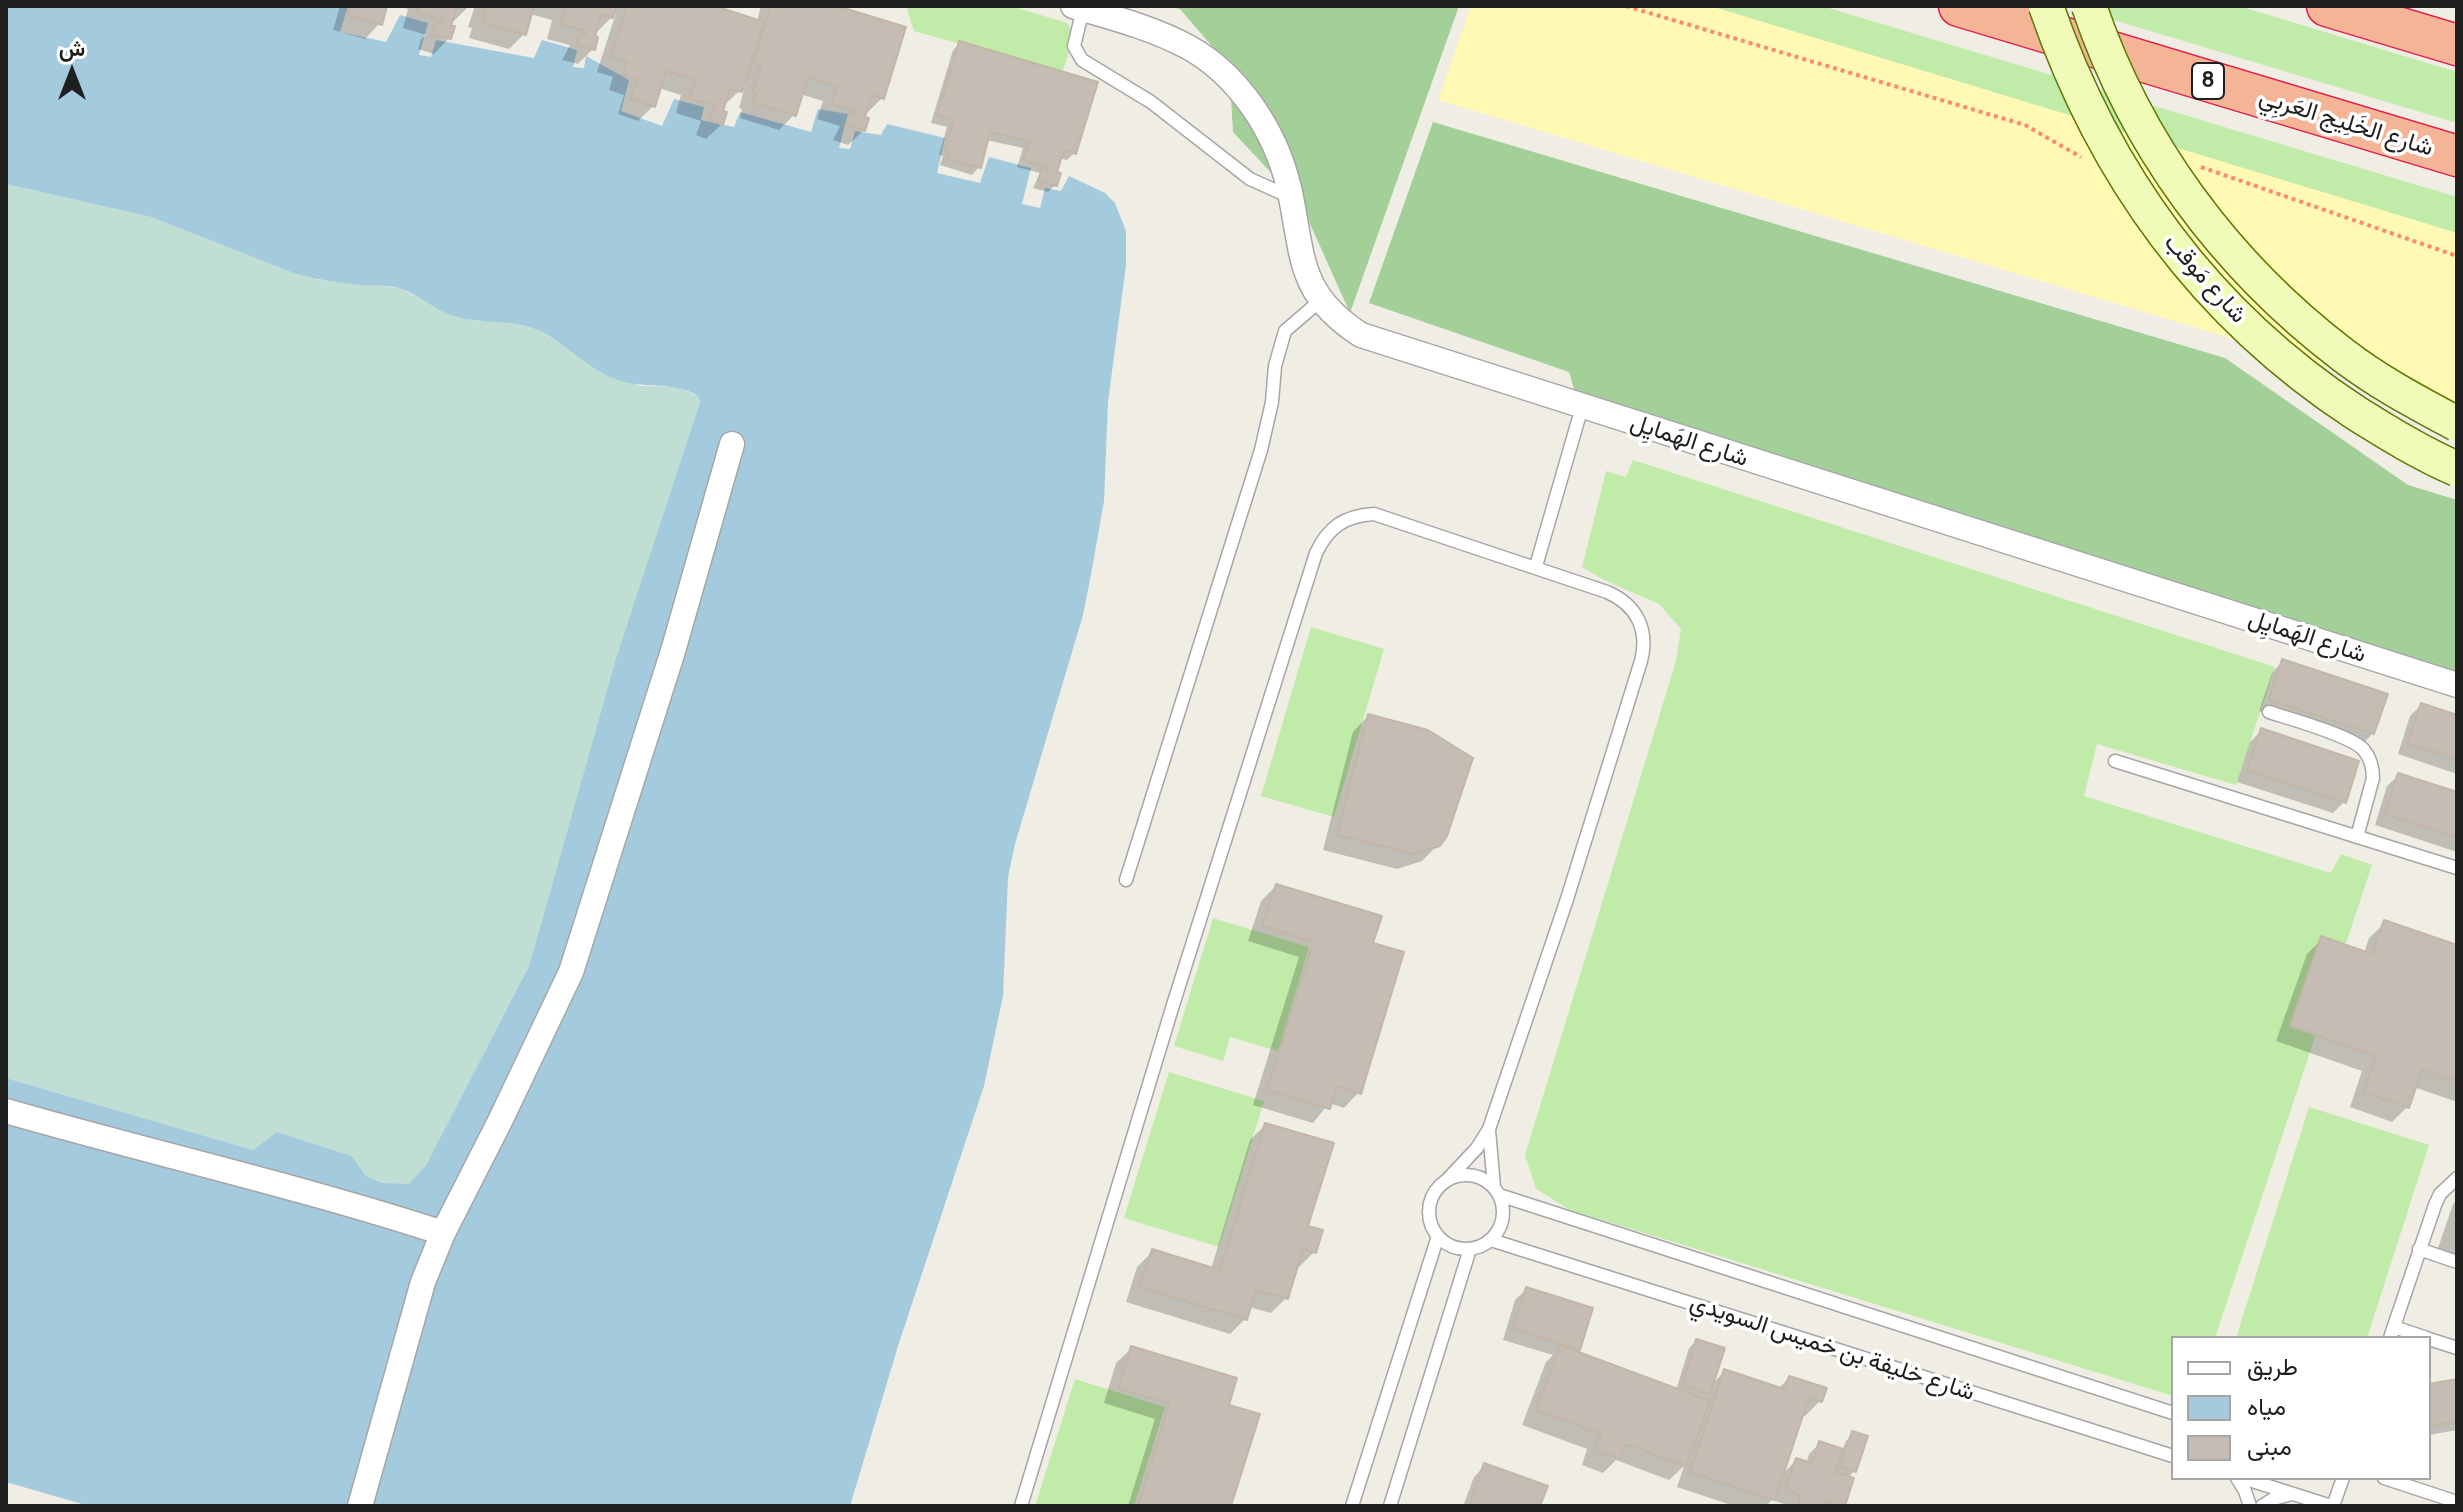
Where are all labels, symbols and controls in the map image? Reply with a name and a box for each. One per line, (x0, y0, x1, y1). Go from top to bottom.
north arrow (32, 32, 112, 112)
text: ش (59, 33, 85, 63)
road number: 8 (2192, 63, 2224, 99)
street label: شارع الخَلِيج العَربِي (2255, 83, 2437, 163)
street label: شارع مَوقب (2158, 229, 2252, 329)
street label: شارع الهَمايِل (1627, 408, 1751, 474)
street label: شارع الهَمايِل (2245, 604, 2369, 670)
street label: شارع خليفة بن خميس السويدي (1686, 1288, 1978, 1408)
legend (2171, 1336, 2431, 1480)
text: طريق (2247, 1349, 2298, 1382)
text: مياه (2247, 1389, 2286, 1422)
text: مبنى (2247, 1429, 2292, 1462)

